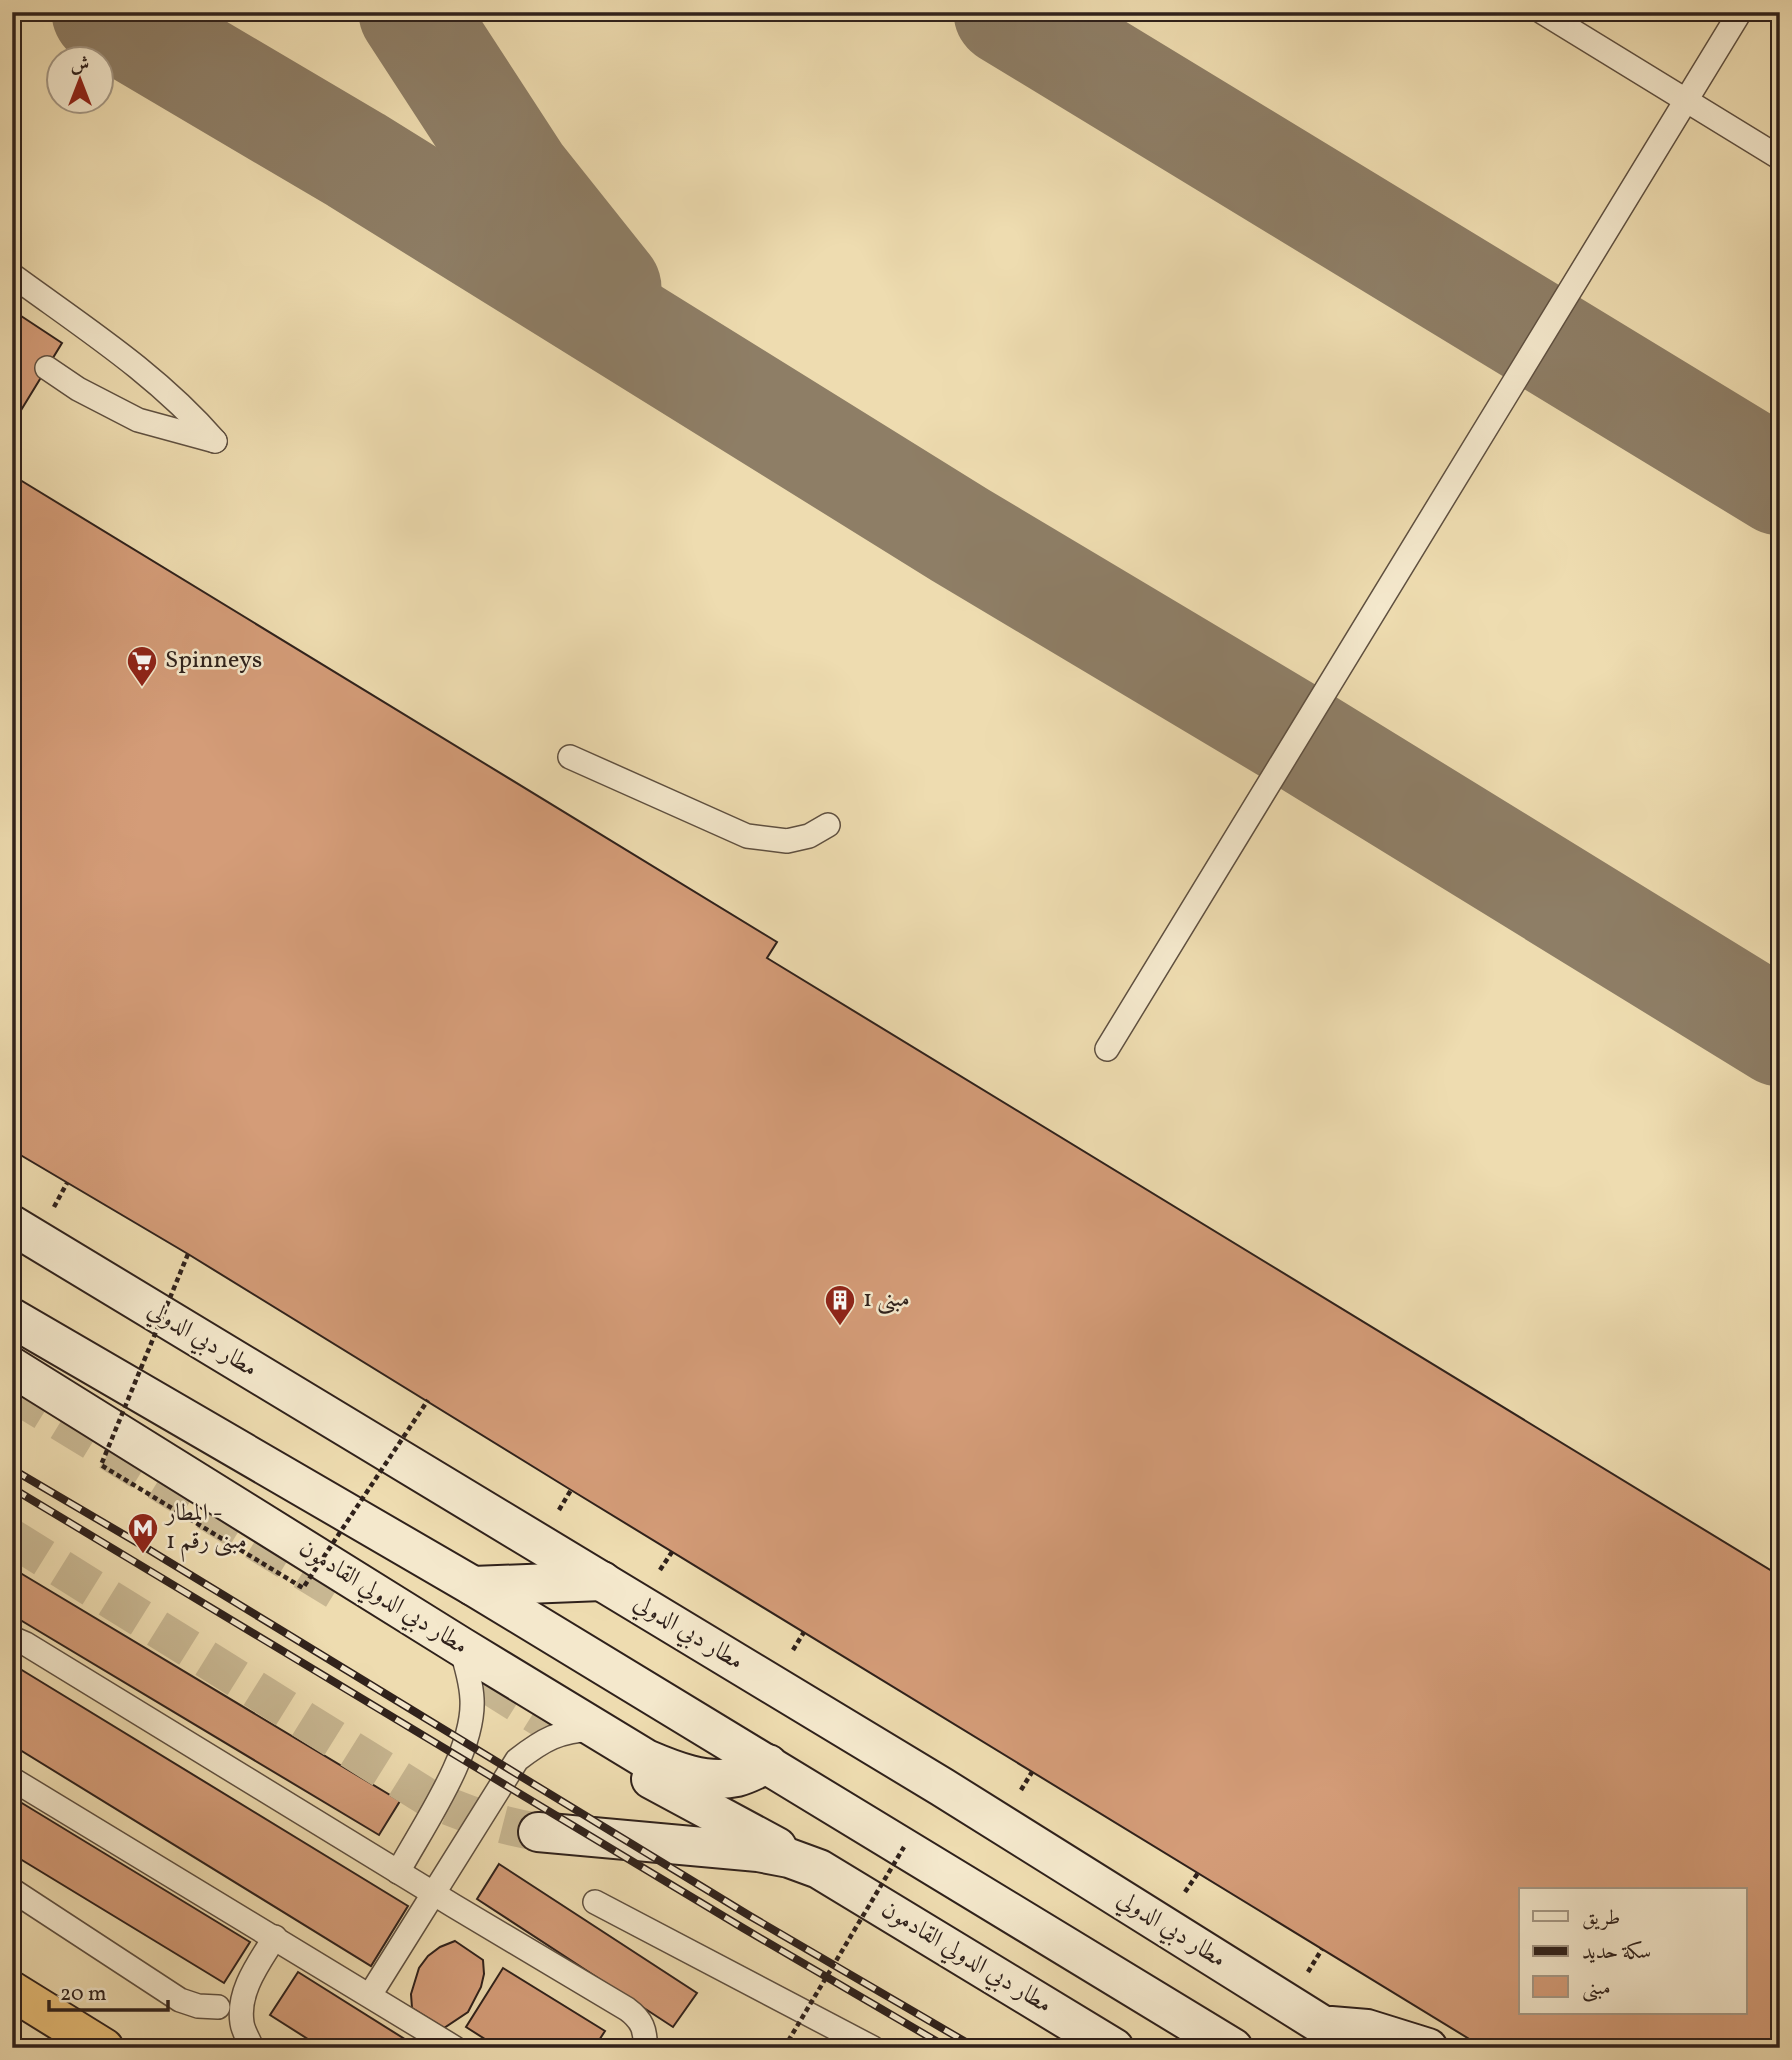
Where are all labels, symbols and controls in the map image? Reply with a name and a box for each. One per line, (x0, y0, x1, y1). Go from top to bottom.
north arrow (46, 46, 116, 116)
text: ش (71, 52, 89, 78)
supermarket icon: Spinneys (125, 644, 159, 688)
place label: Spinneys (165, 644, 262, 678)
building icon: مبنى 1 (823, 1283, 857, 1327)
place label: مبنى 1 (863, 1283, 910, 1317)
street label: مطار دبي الدولي (141, 1294, 263, 1386)
place label: المطار - مبنى رقم 1 (164, 1497, 247, 1562)
metro station icon: المطار - مبنى رقم 1 (126, 1511, 160, 1555)
street label: مطار دبي الدولي القادمون (292, 1532, 474, 1664)
street label: مطار دبي الدولي (627, 1587, 749, 1679)
street label: مطار دبي الدولي (1110, 1883, 1232, 1977)
legend (1519, 1888, 1746, 2014)
street label: مطار دبي الدولي القادمون (874, 1894, 1058, 2022)
text: طريق (1582, 1904, 1620, 1933)
text: سكة حديد (1582, 1938, 1651, 1967)
scale bar (49, 1969, 168, 2013)
text: مبنى (1582, 1974, 1611, 2003)
text: 20 m (60, 1980, 106, 2009)

